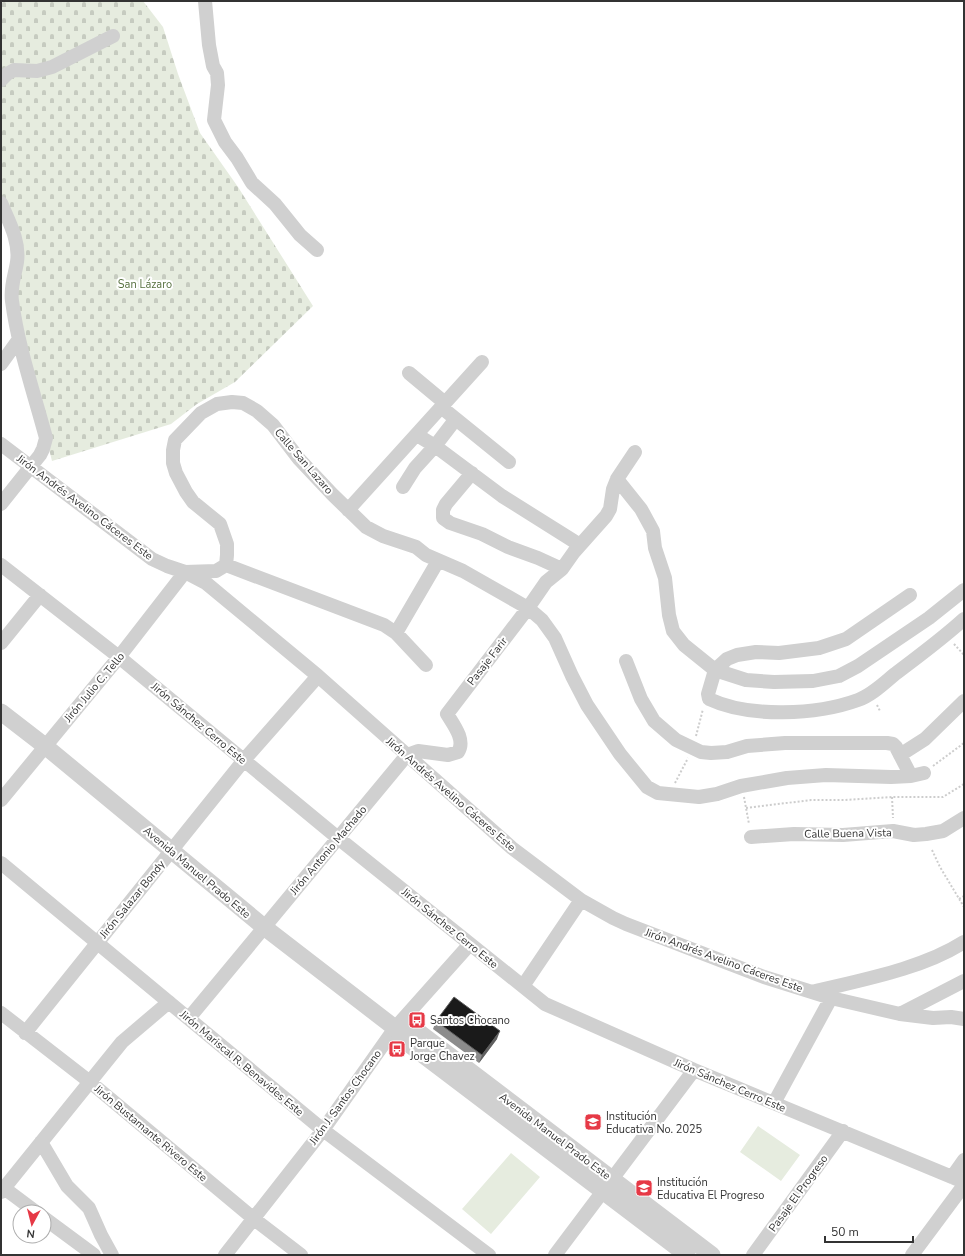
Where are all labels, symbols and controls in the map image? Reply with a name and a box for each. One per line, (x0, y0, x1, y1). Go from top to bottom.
park label: San Lázaro (118, 277, 172, 292)
street label: Calle San Lazaro (271, 425, 336, 497)
street label: Jirón Andrés Avelino Cáceres Este (13, 451, 156, 564)
street label: Pasaje Farir (464, 634, 511, 688)
street label: Jirón Julio C. Tello (60, 649, 128, 726)
street label: Jirón Sánchez Cerro Este (147, 678, 250, 768)
street label: Jirón Andrés Avelino Cáceres Este (382, 733, 519, 855)
street label: Jirón Antonio Machado (286, 803, 370, 899)
street label: Avenida Manuel Prado Este (140, 823, 254, 922)
street label: Calle Buena Vista (804, 825, 892, 842)
street label: Jirón Salazar Bondy (96, 857, 169, 942)
street label: Jirón Sánchez Cerro Este (398, 884, 501, 972)
street label: Jirón Andrés Avelino Cáceres Este (642, 925, 805, 996)
street label: Jirón Mariscal R. Benavides Este (176, 1007, 307, 1120)
bus stop icon: Santos Chocano (407, 1010, 427, 1030)
place label: Santos Chocano (430, 1013, 510, 1028)
place label: Parque Jorge Chavez (409, 1036, 475, 1064)
bus stop icon: Parque Jorge Chavez (387, 1039, 407, 1059)
street label: Jirón J. Santos Chocano (305, 1047, 385, 1149)
street label: Jirón Sánchez Cerro Este (671, 1055, 788, 1116)
street label: Jirón Bustamante Rivero Este (90, 1081, 210, 1185)
street label: Avenida Manuel Prado Este (496, 1090, 614, 1183)
place label: Institución Educativa No. 2025 (606, 1109, 703, 1137)
school or university icon: Institución Educativa No. 2025 (583, 1112, 603, 1132)
street label: Pasaje El Progreso (765, 1152, 831, 1235)
place label: Institución Educativa El Progreso (657, 1175, 764, 1203)
school or university icon: Institución Educativa El Progreso (634, 1178, 654, 1198)
north arrow (12, 1204, 52, 1244)
scale bar (825, 1218, 913, 1244)
text: 50 m (831, 1224, 859, 1240)
text: N (26, 1225, 36, 1241)

